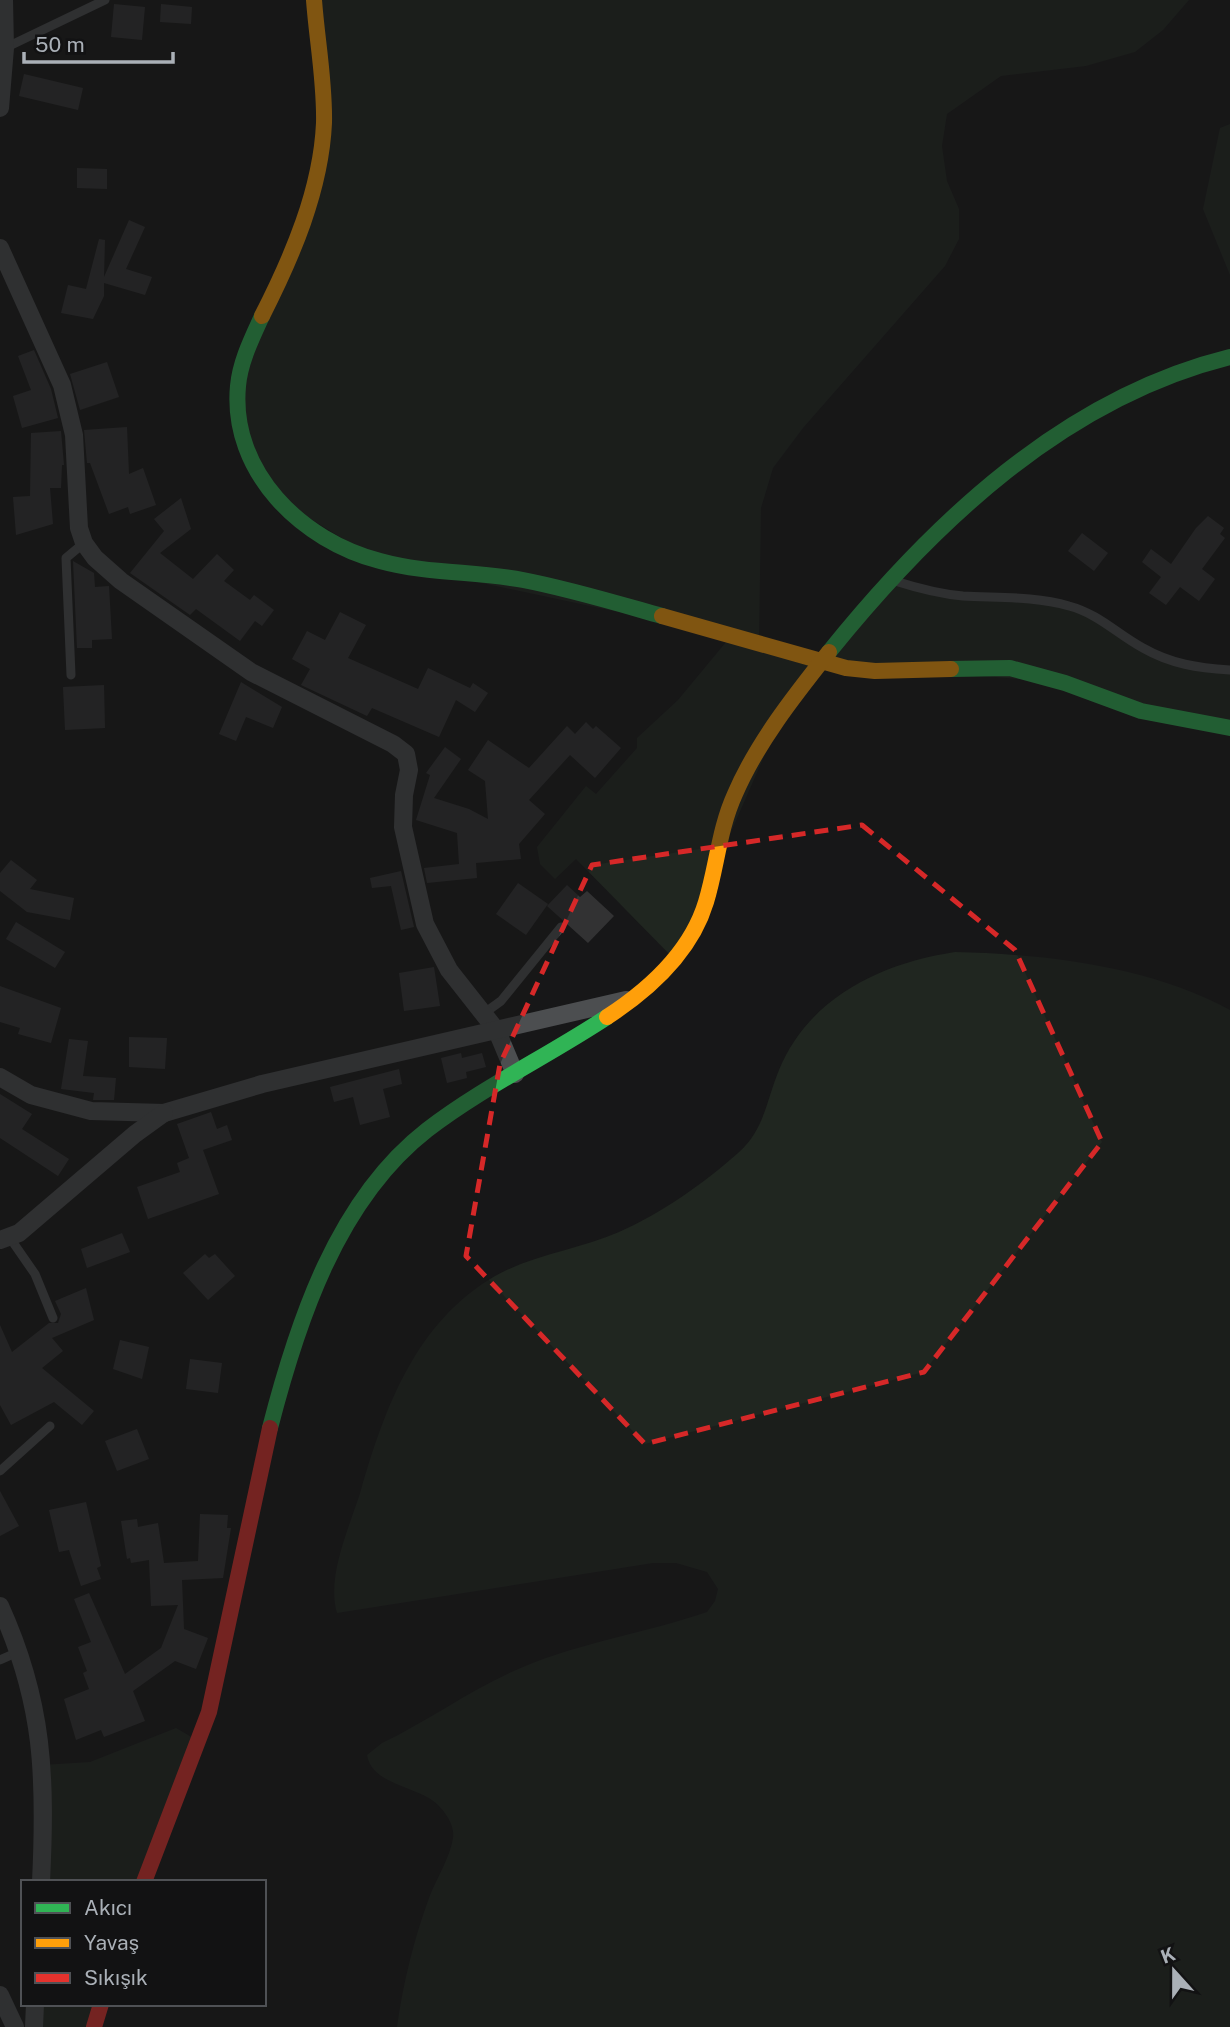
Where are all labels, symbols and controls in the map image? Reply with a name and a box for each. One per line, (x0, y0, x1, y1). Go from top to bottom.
scale bar (24, 21, 173, 65)
text: 50 m (35, 32, 85, 57)
legend (21, 1880, 266, 2006)
text: Akıcı (84, 1895, 132, 1920)
text: Yavaş (84, 1930, 139, 1955)
north arrow (1139, 1936, 1209, 2006)
text: K (1158, 1942, 1179, 1968)
text: Sıkışık (84, 1965, 148, 1990)

